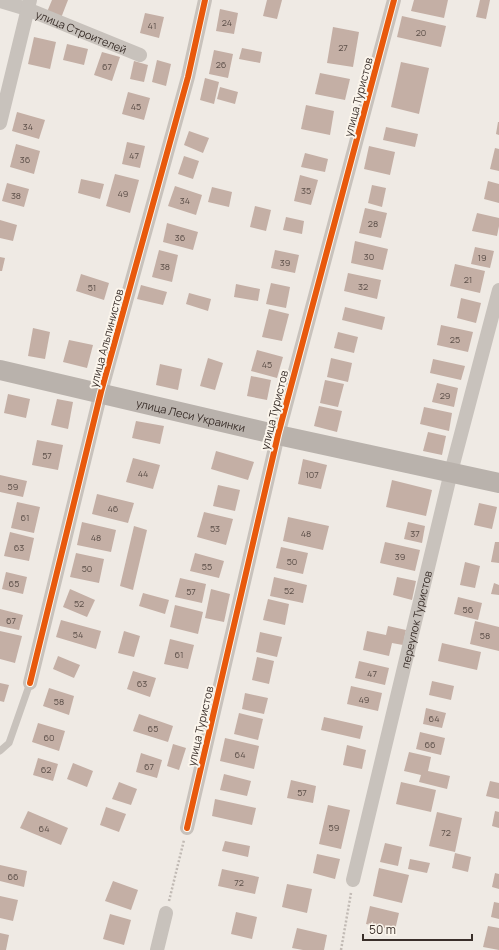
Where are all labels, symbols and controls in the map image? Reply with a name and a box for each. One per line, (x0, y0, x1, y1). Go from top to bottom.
street label: улица Строителей (34, 6, 129, 56)
house number: 24 (222, 16, 232, 29)
house number: 41 (148, 19, 156, 32)
house number: 20 (416, 26, 426, 39)
house number: 27 (338, 41, 348, 54)
street label: улица Туристов (340, 56, 376, 138)
house number: 26 (216, 58, 227, 71)
house number: 67 (102, 60, 113, 73)
house number: 45 (131, 100, 141, 113)
house number: 34 (23, 120, 33, 133)
house number: 47 (129, 149, 139, 162)
house number: 36 (20, 153, 31, 166)
house number: 35 (301, 184, 311, 197)
house number: 49 (118, 187, 128, 200)
house number: 38 (11, 189, 21, 202)
house number: 34 (180, 194, 190, 207)
house number: 28 (368, 217, 378, 230)
house number: 36 (175, 231, 186, 244)
house number: 30 (364, 250, 374, 263)
house number: 19 (477, 251, 487, 264)
house number: 39 (280, 256, 290, 269)
house number: 38 (160, 260, 170, 273)
house number: 21 (464, 273, 472, 286)
house number: 32 (358, 280, 368, 293)
house number: 51 (88, 281, 96, 294)
street label: улица Альпинистов (86, 287, 126, 389)
house number: 25 (450, 333, 460, 346)
house number: 45 (262, 358, 272, 371)
street label: улица Туристов (257, 369, 291, 451)
house number: 29 (440, 389, 450, 402)
street label: улица Леси Украинки (135, 395, 247, 435)
house number: 57 (42, 449, 52, 462)
house number: 44 (138, 467, 148, 480)
house number: 107 (305, 468, 319, 481)
house number: 59 (8, 480, 18, 493)
house number: 46 (108, 502, 119, 515)
house number: 61 (21, 511, 29, 524)
house number: 53 (210, 522, 220, 535)
house number: 48 (301, 527, 311, 540)
house number: 37 (410, 527, 420, 540)
house number: 48 (91, 531, 101, 544)
house number: 63 (14, 541, 24, 554)
house number: 39 (395, 550, 405, 563)
house number: 50 (287, 555, 297, 568)
house number: 55 (202, 560, 212, 573)
house number: 50 (82, 562, 92, 575)
street label: переулок Туристов (397, 569, 435, 670)
house number: 65 (9, 577, 19, 590)
house number: 52 (284, 584, 294, 597)
house number: 57 (186, 585, 196, 598)
house number: 52 (74, 597, 84, 610)
house number: 56 (463, 603, 474, 616)
house number: 67 (6, 614, 17, 627)
house number: 54 (73, 628, 83, 641)
house number: 58 (480, 629, 490, 642)
house number: 61 (175, 648, 183, 661)
house number: 47 (367, 667, 377, 680)
house number: 63 (137, 677, 147, 690)
street label: улица Туристов (184, 685, 216, 767)
house number: 49 (359, 693, 369, 706)
house number: 58 (54, 695, 64, 708)
house number: 64 (429, 712, 439, 725)
house number: 65 (148, 722, 158, 735)
house number: 60 (43, 731, 55, 744)
house number: 66 (424, 738, 436, 751)
house number: 64 (235, 748, 245, 761)
house number: 67 (144, 760, 155, 773)
house number: 62 (41, 763, 51, 776)
house number: 57 (297, 786, 307, 799)
house number: 59 (329, 821, 339, 834)
house number: 64 (39, 822, 49, 835)
house number: 72 (441, 826, 451, 839)
house number: 66 (7, 870, 19, 883)
house number: 72 (234, 876, 244, 889)
scale bar (363, 916, 472, 942)
text: 50 m (369, 921, 396, 938)

